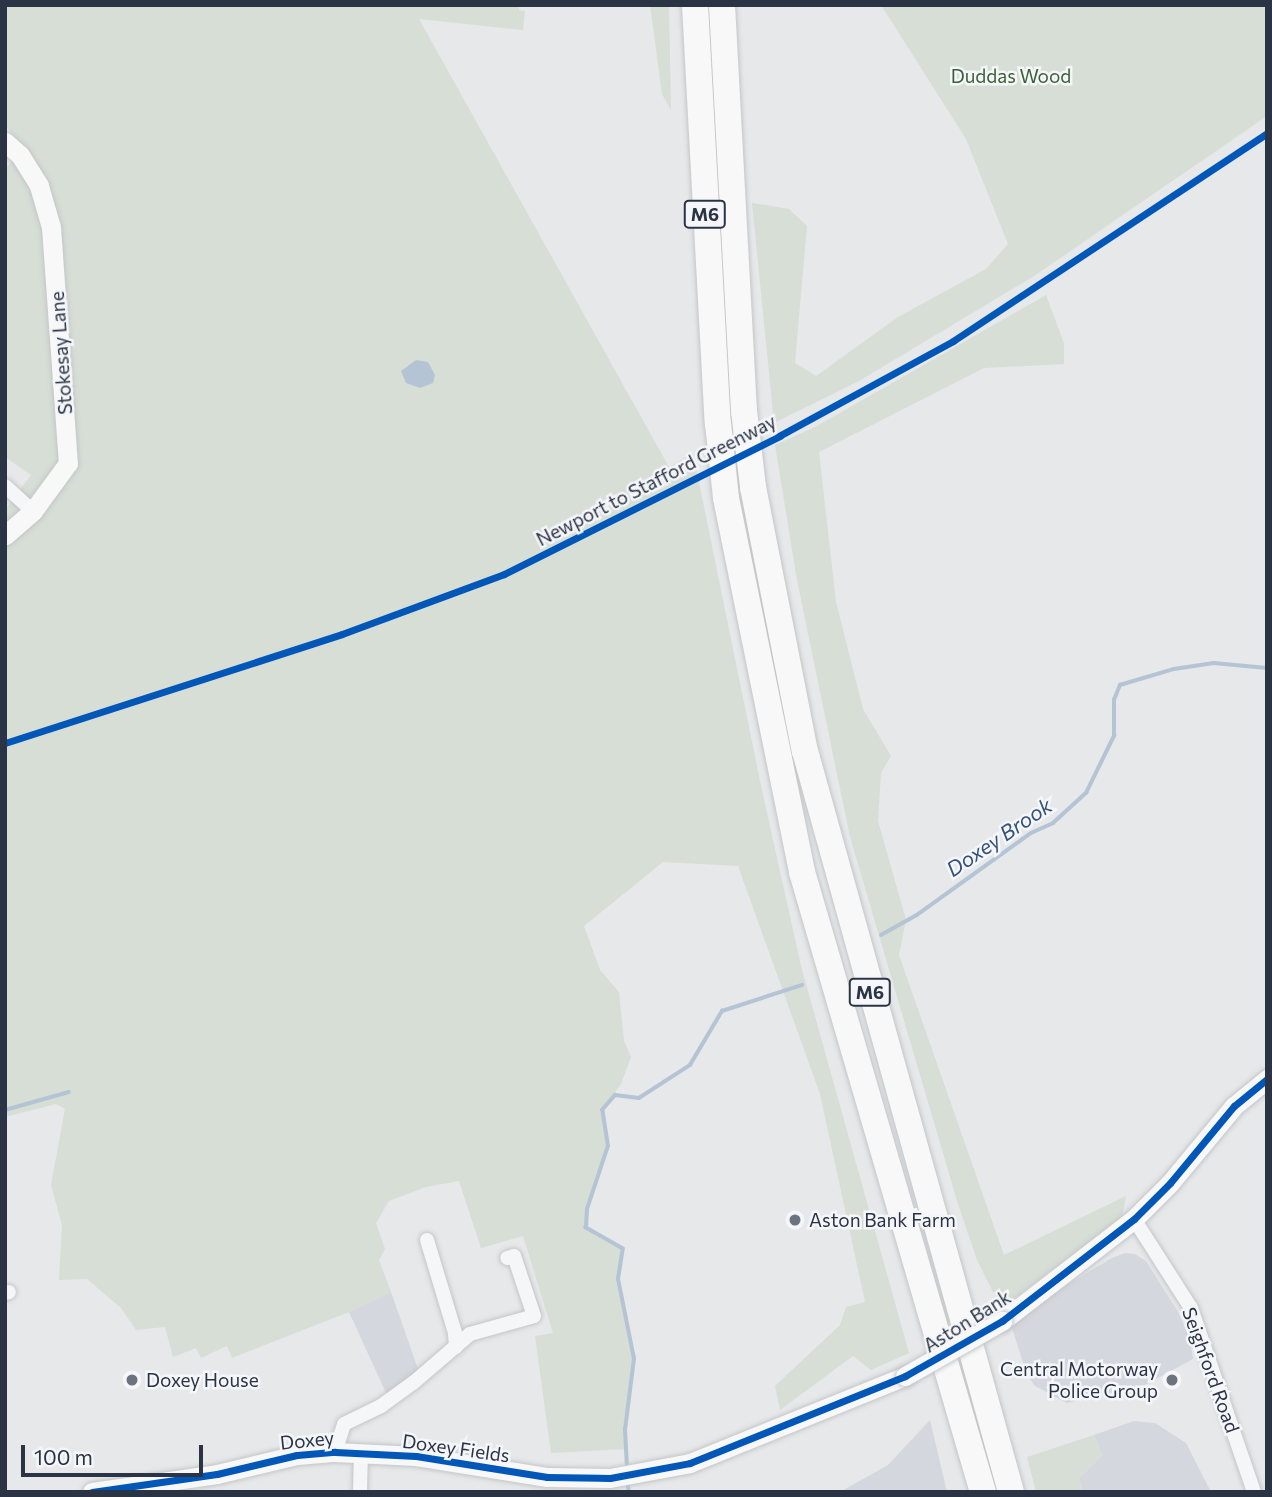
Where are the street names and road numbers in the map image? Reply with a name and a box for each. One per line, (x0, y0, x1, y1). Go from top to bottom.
road number: M6 (682, 200, 728, 229)
street label: Stokesay Lane (45, 291, 77, 415)
street label: Newport to Stafford Greenway (532, 409, 780, 551)
road number: M6 (847, 978, 893, 1007)
street label: Aston Bank (919, 1285, 1015, 1357)
street label: Seighford Road (1178, 1304, 1244, 1436)
street label: Doxey (279, 1426, 335, 1454)
street label: Doxey Fields (401, 1429, 511, 1467)

